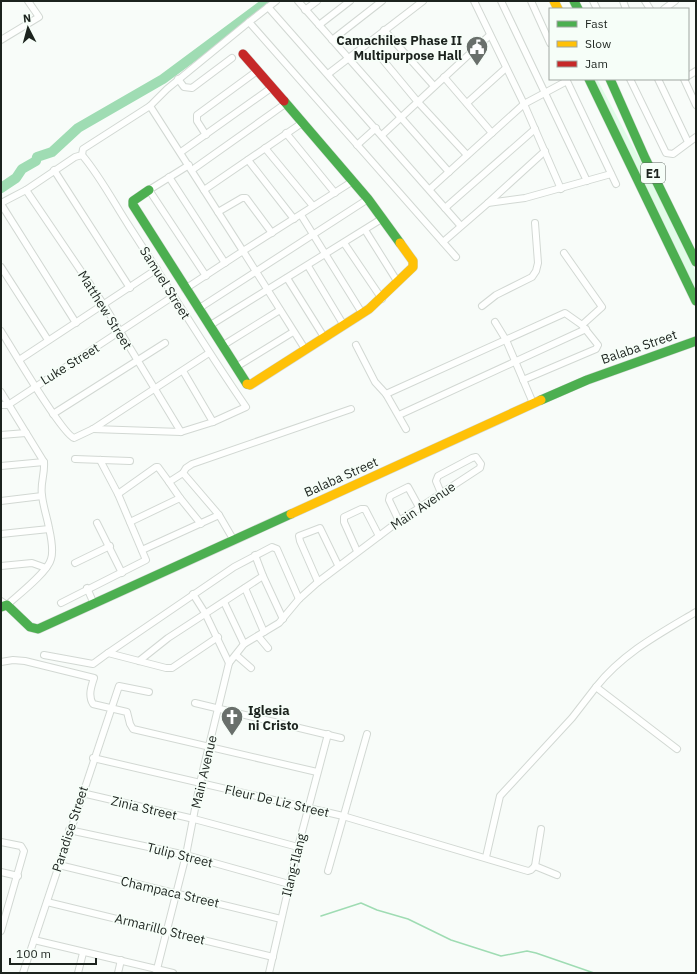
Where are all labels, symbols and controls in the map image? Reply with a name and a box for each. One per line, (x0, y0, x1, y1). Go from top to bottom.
north arrow (8, 8, 48, 48)
legend (549, 8, 689, 80)
text: N (22, 11, 32, 25)
text: Fast (585, 16, 608, 31)
place label: Camachiles Phase II Multipurpose Hall (336, 32, 462, 64)
public building icon: Camachiles Phase II Multipurpose Hall (464, 34, 490, 67)
text: Slow (585, 36, 611, 51)
text: Jam (585, 56, 608, 71)
road number: E1 (641, 163, 665, 183)
street label: Samuel Street (136, 243, 194, 323)
street label: Matthew Street (74, 267, 136, 353)
street label: Balaba Street (599, 326, 679, 368)
street label: Luke Street (37, 339, 103, 389)
street label: Balaba Street (301, 453, 381, 501)
street label: Main Avenue (387, 478, 459, 534)
place label: Iglesia ni Cristo (248, 702, 299, 734)
church icon: Iglesia ni Cristo (219, 704, 245, 737)
street label: Main Avenue (187, 734, 221, 810)
street label: Fleur De Liz Street (223, 781, 331, 821)
street label: Paradise Street (48, 784, 92, 874)
street label: Zinia Street (109, 792, 179, 824)
street label: Ilang-Ilang (278, 831, 310, 898)
street label: Tulip Street (145, 839, 215, 871)
street label: Champaca Street (119, 872, 221, 912)
street label: Armarillo Street (113, 910, 207, 948)
scale bar (10, 940, 96, 966)
text: 100 m (16, 946, 51, 961)

